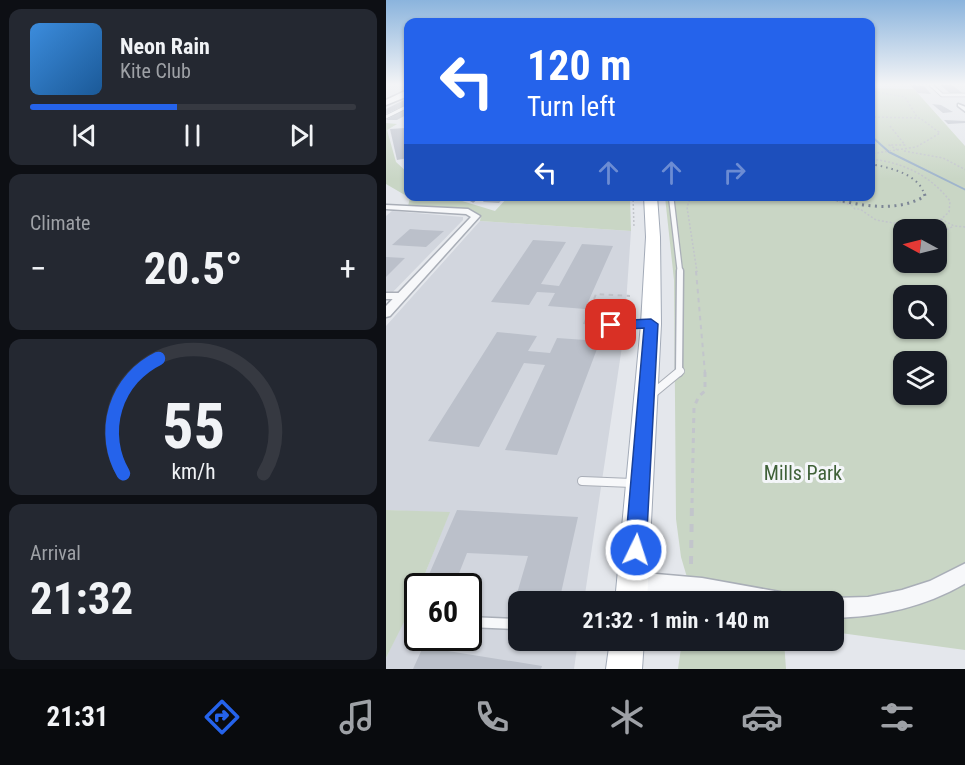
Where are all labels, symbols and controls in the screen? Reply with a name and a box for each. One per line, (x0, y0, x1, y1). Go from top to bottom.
text: Neon Rain (120, 34, 210, 59)
text: 120 m (527, 41, 632, 90)
icon: left (428, 42, 506, 120)
text: Kite Club (120, 59, 191, 83)
text: Turn left (527, 91, 616, 123)
icon: previous (68, 119, 101, 152)
icon: pause (176, 119, 209, 152)
icon: next (285, 119, 318, 152)
icon: left (529, 156, 562, 189)
icon: ahead (592, 156, 625, 189)
icon: ahead (655, 156, 688, 189)
icon: right (718, 156, 751, 189)
text: Climate (30, 211, 90, 235)
north arrow (893, 219, 947, 273)
map controls (893, 219, 947, 405)
text: 20.5° (144, 242, 242, 295)
text: − (30, 249, 47, 288)
text: + (340, 249, 356, 288)
button: search (893, 285, 947, 339)
pin (585, 299, 636, 350)
icon: arrive (594, 308, 627, 341)
button: layers (893, 351, 947, 405)
text: 55 (161, 390, 225, 463)
text: km/h (171, 459, 215, 484)
park label: Mills Park (764, 461, 842, 485)
position arrow (604, 518, 668, 582)
text: Arrival (30, 541, 81, 565)
text: 21:32 (30, 572, 133, 625)
speed limit sign: 60 (404, 573, 482, 651)
text: 21:32 · 1 min · 140 m (583, 608, 769, 633)
icon: directions (201, 696, 243, 738)
icon: music (336, 696, 378, 738)
icon: phone (471, 696, 513, 738)
icon: climate (606, 696, 648, 738)
icon: car (741, 696, 783, 738)
icon: filters (876, 696, 918, 738)
text: 21:31 (47, 701, 108, 733)

